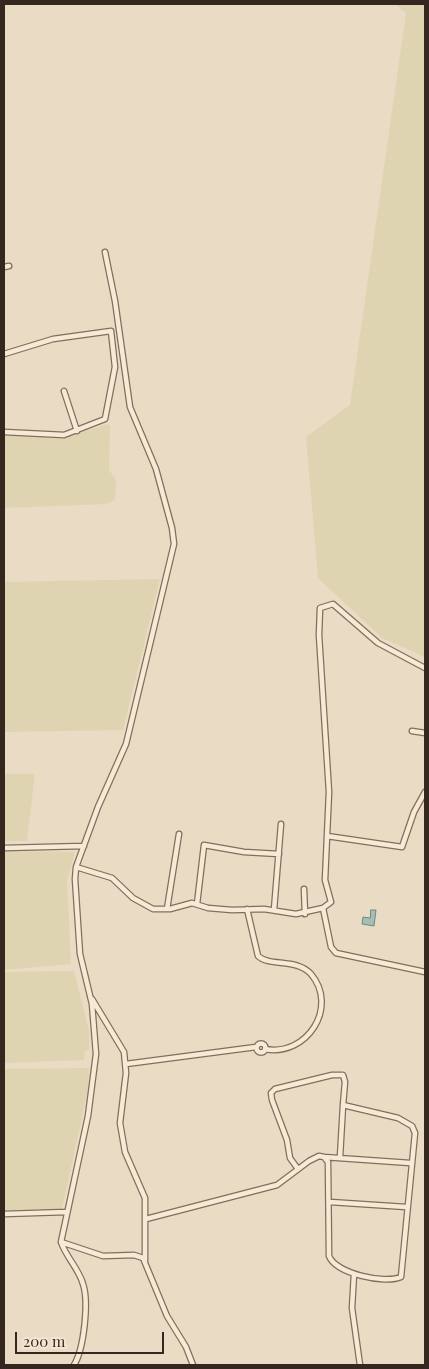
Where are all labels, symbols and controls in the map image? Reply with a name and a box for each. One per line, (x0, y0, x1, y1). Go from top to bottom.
scale bar (18, 1322, 166, 1354)
text: 200 m (23, 1331, 65, 1351)

